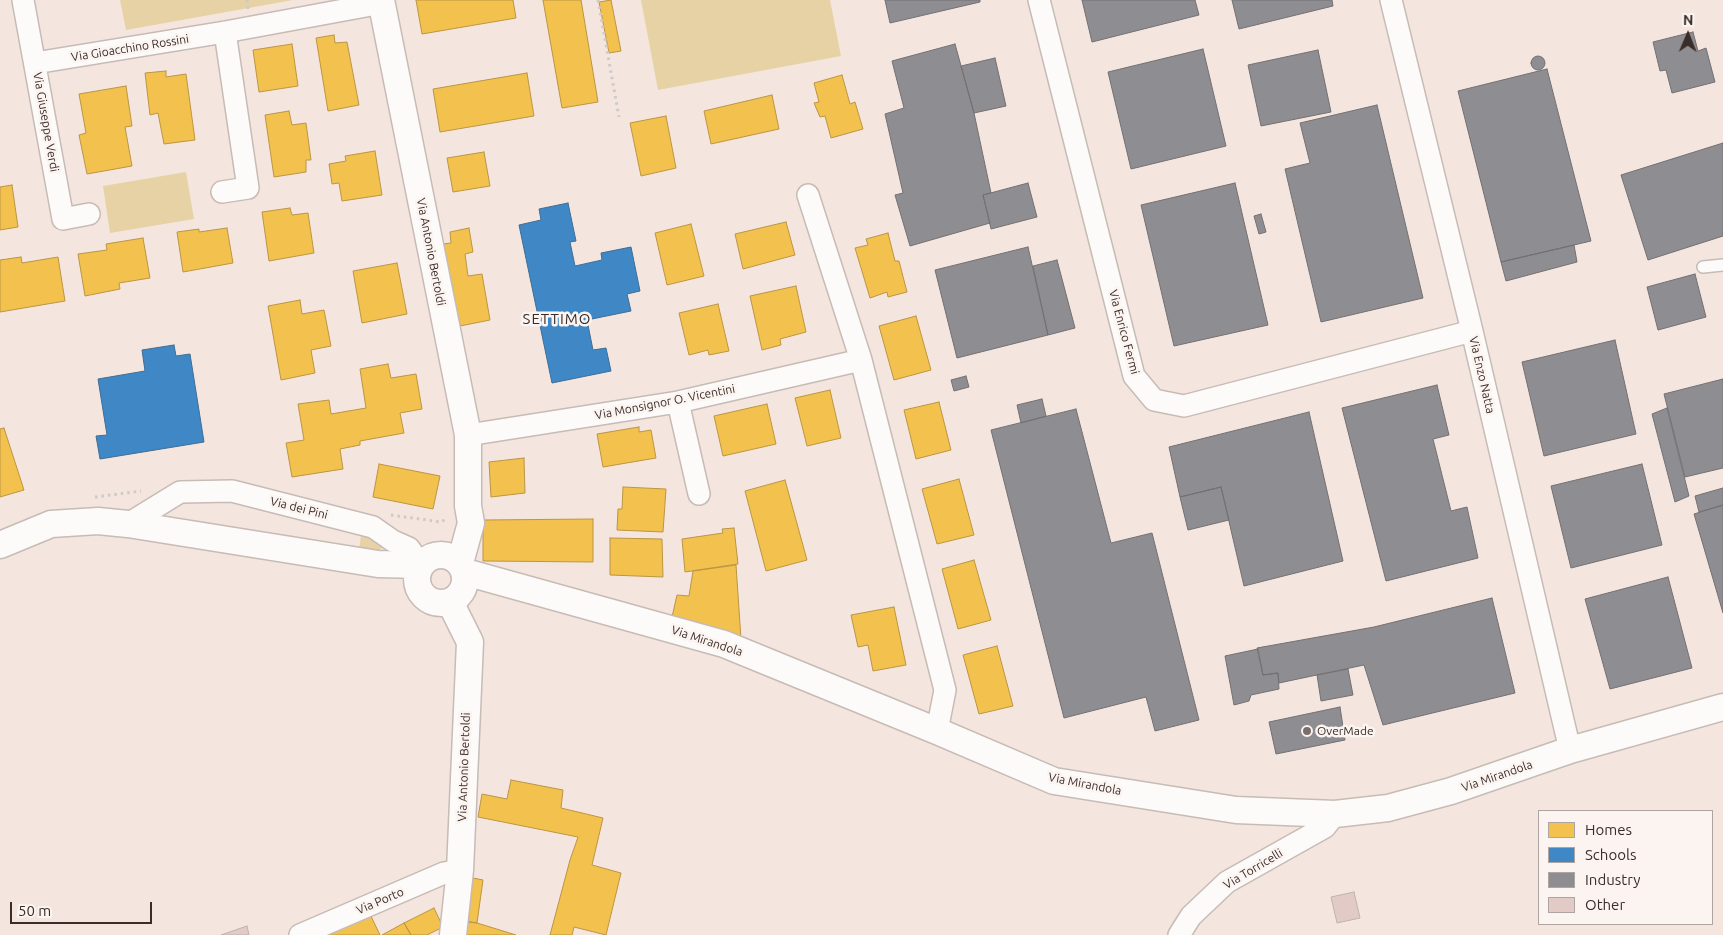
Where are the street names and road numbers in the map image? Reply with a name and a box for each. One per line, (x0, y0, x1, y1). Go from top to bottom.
street label: Via Gioacchino Rossini (70, 32, 190, 64)
street label: Via Giuseppe Verdi (30, 71, 62, 173)
street label: Via Antonio Bertoldi (414, 197, 448, 307)
street label: Via Enrico Fermi (1106, 288, 1142, 376)
street label: Via Enzo Natta (1466, 335, 1498, 415)
street label: Via Monsignor O. Vicentini (594, 381, 736, 423)
street label: Via dei Pini (269, 494, 329, 522)
street label: Via Mirandola (670, 623, 744, 659)
street label: Via Antonio Bertoldi (455, 712, 473, 822)
street label: Via Mirandola (1460, 757, 1534, 795)
street label: Via Mirandola (1047, 770, 1123, 798)
street label: Via Torricelli (1221, 846, 1285, 892)
street label: Via Porto (354, 885, 406, 917)

